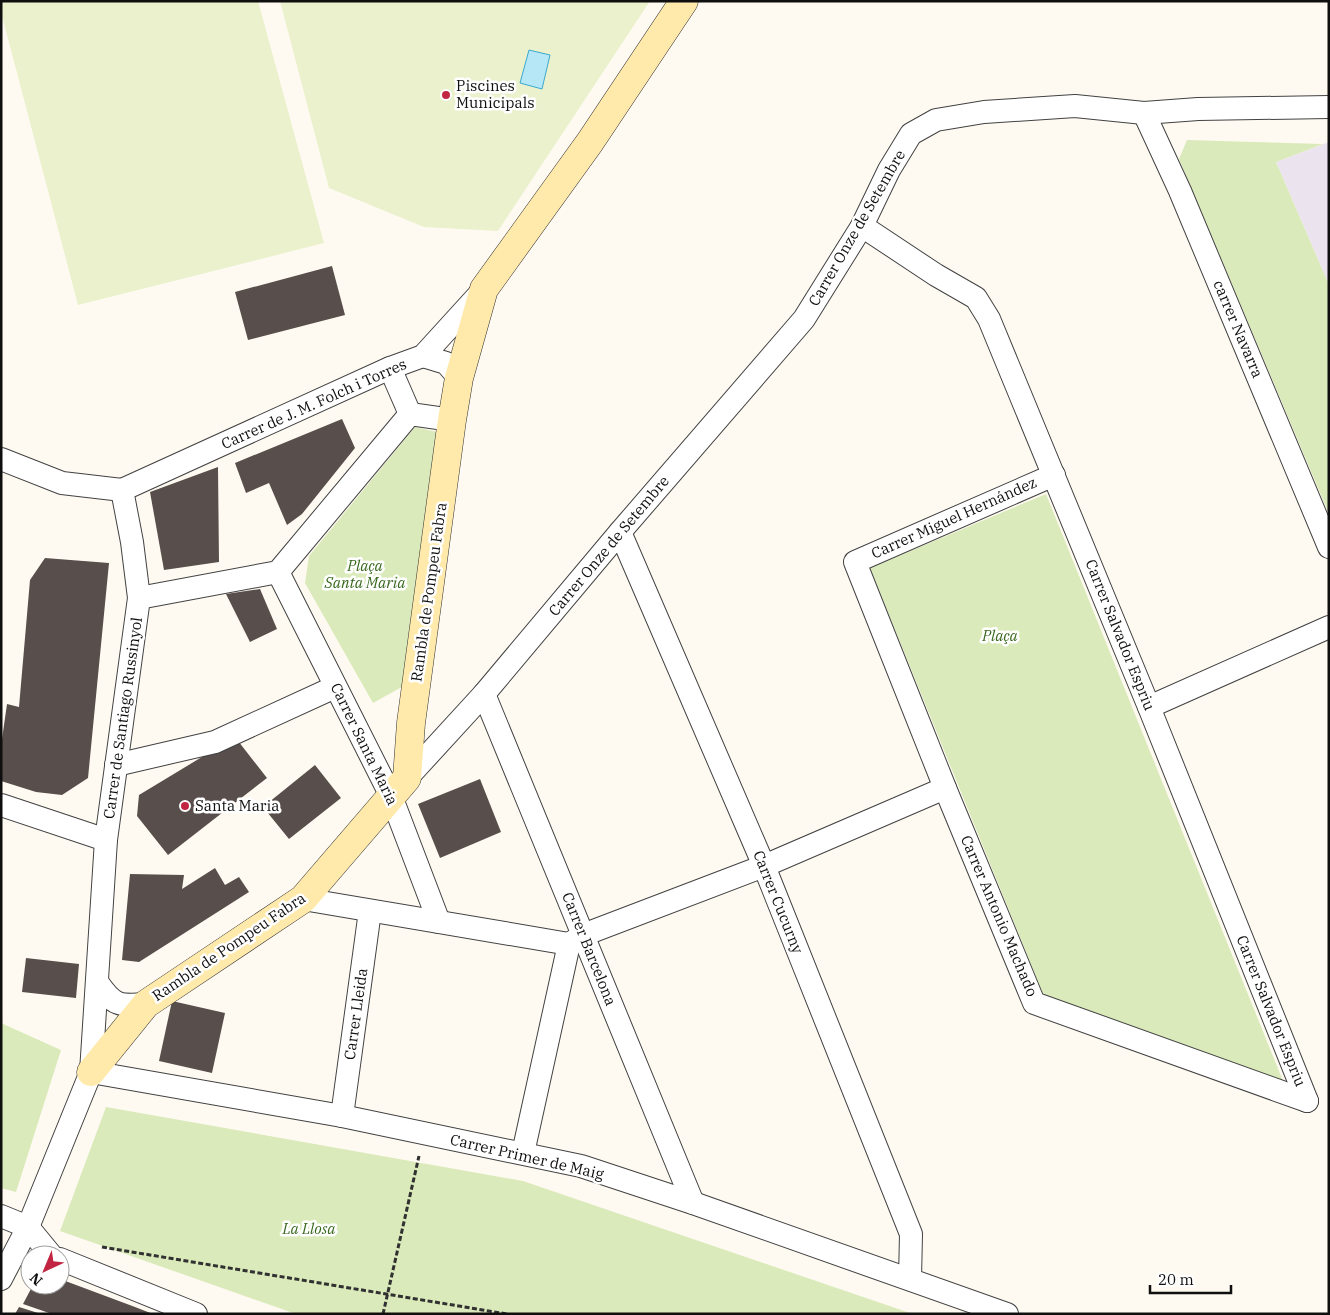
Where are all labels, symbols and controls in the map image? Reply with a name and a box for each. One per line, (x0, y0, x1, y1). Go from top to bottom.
place label: Piscines Municipals (456, 76, 535, 112)
marker: Piscines Municipals (440, 89, 452, 101)
street label: Carrer Onze de Setembre (804, 146, 909, 309)
street label: carrer Navarra (1209, 277, 1268, 381)
street label: Carrer de J. M. Folch i Torres (218, 354, 409, 453)
street label: Carrer Onze de Setembre (544, 472, 673, 620)
street label: Carrer Miguel Hernández (868, 472, 1039, 563)
street label: Rambla de Pompeu Fabra (407, 501, 451, 683)
park label: Plaça Santa Maria (324, 556, 406, 592)
street label: Carrer Salvador Espriu (1081, 556, 1159, 713)
street label: Carrer de Santiago Russinyol (99, 616, 146, 820)
park label: Plaça (981, 626, 1019, 645)
street label: Carrer Santa Maria (327, 680, 402, 808)
place label: Santa Maria (195, 796, 279, 815)
marker: Santa Maria (179, 800, 191, 812)
street label: Carrer Antonio Machado (957, 832, 1042, 999)
street label: Carrer Cucurny (749, 848, 808, 956)
street label: Rambla de Pompeu Fabra (148, 888, 309, 1005)
street label: Carrer Barcelona (558, 889, 621, 1008)
street label: Carrer Salvador Espriu (1232, 932, 1310, 1089)
street label: Carrer Lleida (340, 967, 371, 1061)
street label: Carrer Primer de Maig (448, 1130, 606, 1183)
park label: La Llosa (282, 1219, 336, 1238)
north arrow (20, 1245, 70, 1295)
scale bar (1150, 1262, 1231, 1294)
text: N (26, 1269, 46, 1290)
text: 20 m (1158, 1270, 1194, 1289)

